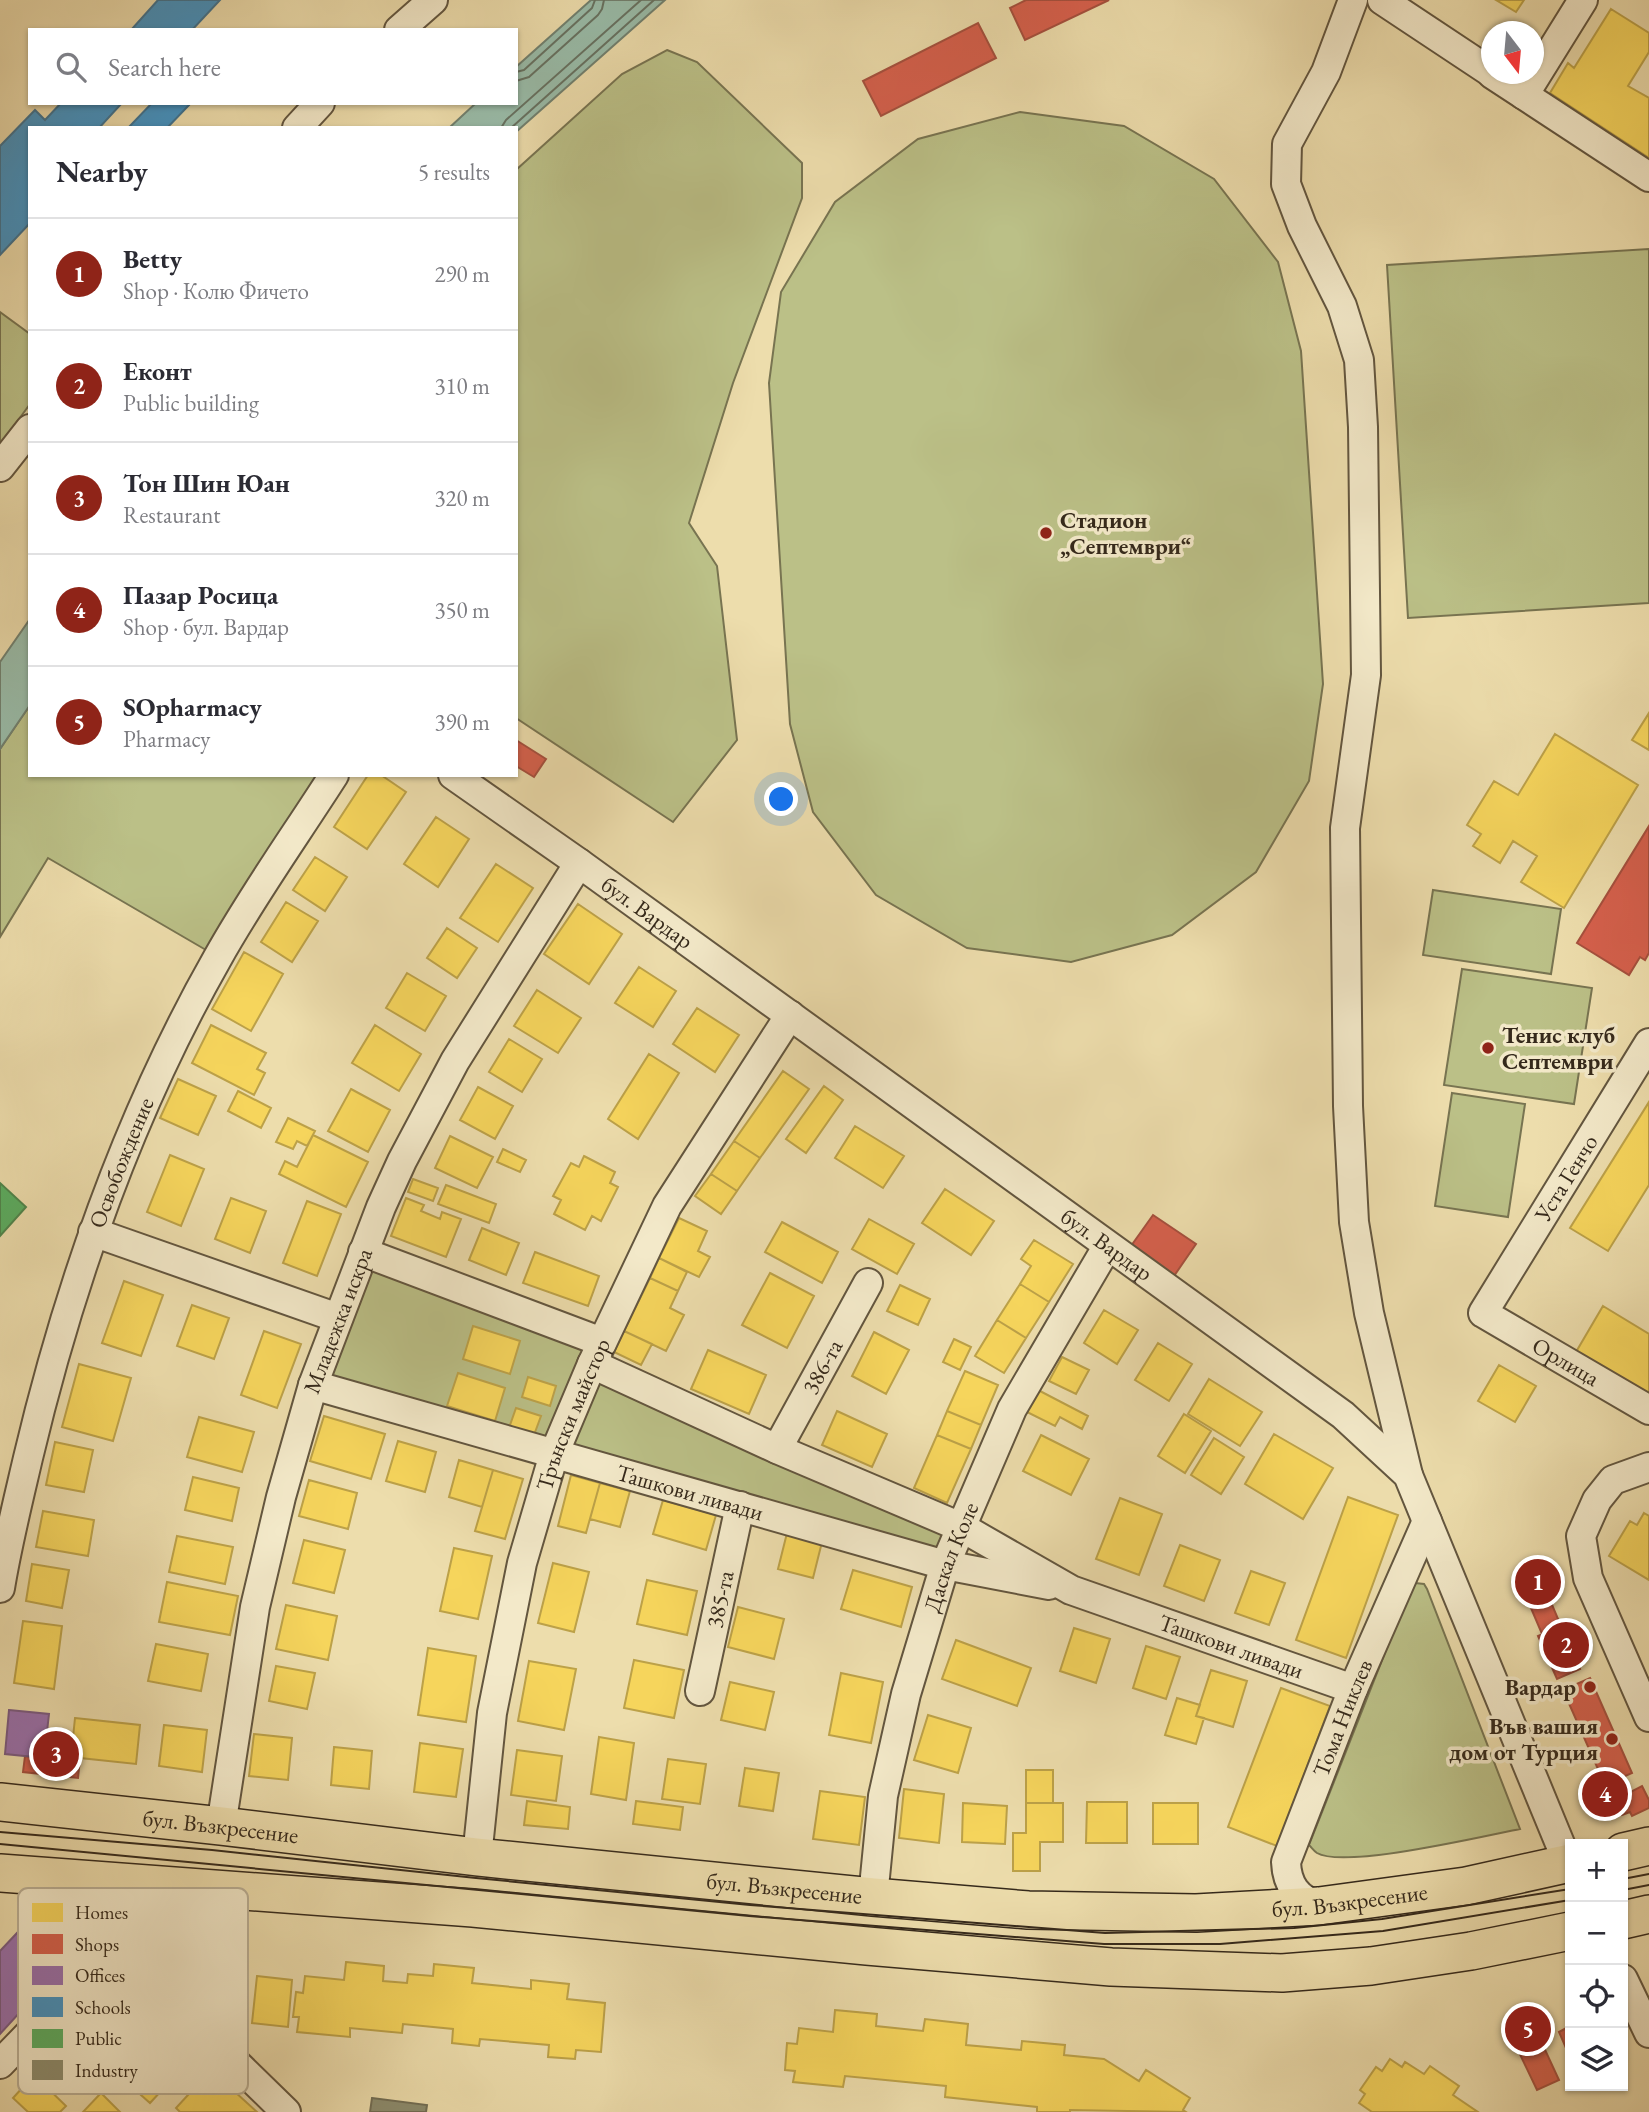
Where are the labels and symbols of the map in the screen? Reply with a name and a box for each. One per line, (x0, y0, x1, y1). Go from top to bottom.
north arrow (1481, 21, 1544, 84)
place label: Стадион „Септември“ (1060, 505, 1191, 561)
marker: Стадион „Септември“ (1038, 525, 1054, 541)
your location (764, 782, 798, 816)
street label: бул. Вардар (595, 869, 699, 956)
place label: Тенис клуб Септември (1502, 1020, 1615, 1076)
marker: Тенис клуб Септември (1480, 1040, 1496, 1056)
street label: Освобождение (82, 1093, 161, 1232)
street label: Уста Генчо (1527, 1129, 1605, 1228)
street label: бул. Вардар (1055, 1201, 1159, 1288)
street label: Младежка искра (296, 1243, 379, 1398)
street label: Орлица (1527, 1330, 1606, 1393)
street label: Трънски майстор (529, 1333, 617, 1494)
street label: 386-та (795, 1333, 850, 1399)
street label: Ташкови ливади (613, 1457, 767, 1528)
street label: Даскал Коле (917, 1498, 985, 1616)
pin: 1 (1515, 1556, 1561, 1608)
street label: 385-та (699, 1567, 741, 1631)
street label: Ташкови ливади (1155, 1607, 1308, 1685)
pin: 2 (1543, 1619, 1589, 1671)
street label: Тома Никлев (1305, 1654, 1379, 1781)
place label: Вардар (1505, 1672, 1576, 1702)
marker: Вардар (1582, 1679, 1598, 1695)
place label: Във вашия дом от Турция (1449, 1711, 1598, 1767)
pin: 3 (33, 1728, 79, 1780)
marker: Във вашия дом от Турция (1604, 1731, 1620, 1747)
pin: 4 (1582, 1768, 1628, 1820)
street label: бул. Възкресение (141, 1803, 300, 1850)
street label: бул. Възкресение (705, 1865, 864, 1911)
street label: бул. Възкресение (1271, 1876, 1429, 1924)
legend (18, 1888, 248, 2094)
text: Homes (75, 1900, 128, 1925)
text: Shops (75, 1932, 119, 1957)
text: Offices (75, 1963, 125, 1988)
text: Schools (75, 1995, 131, 2020)
pin: 5 (1505, 2003, 1551, 2055)
text: Public (75, 2026, 122, 2051)
text: Industry (75, 2058, 139, 2083)

